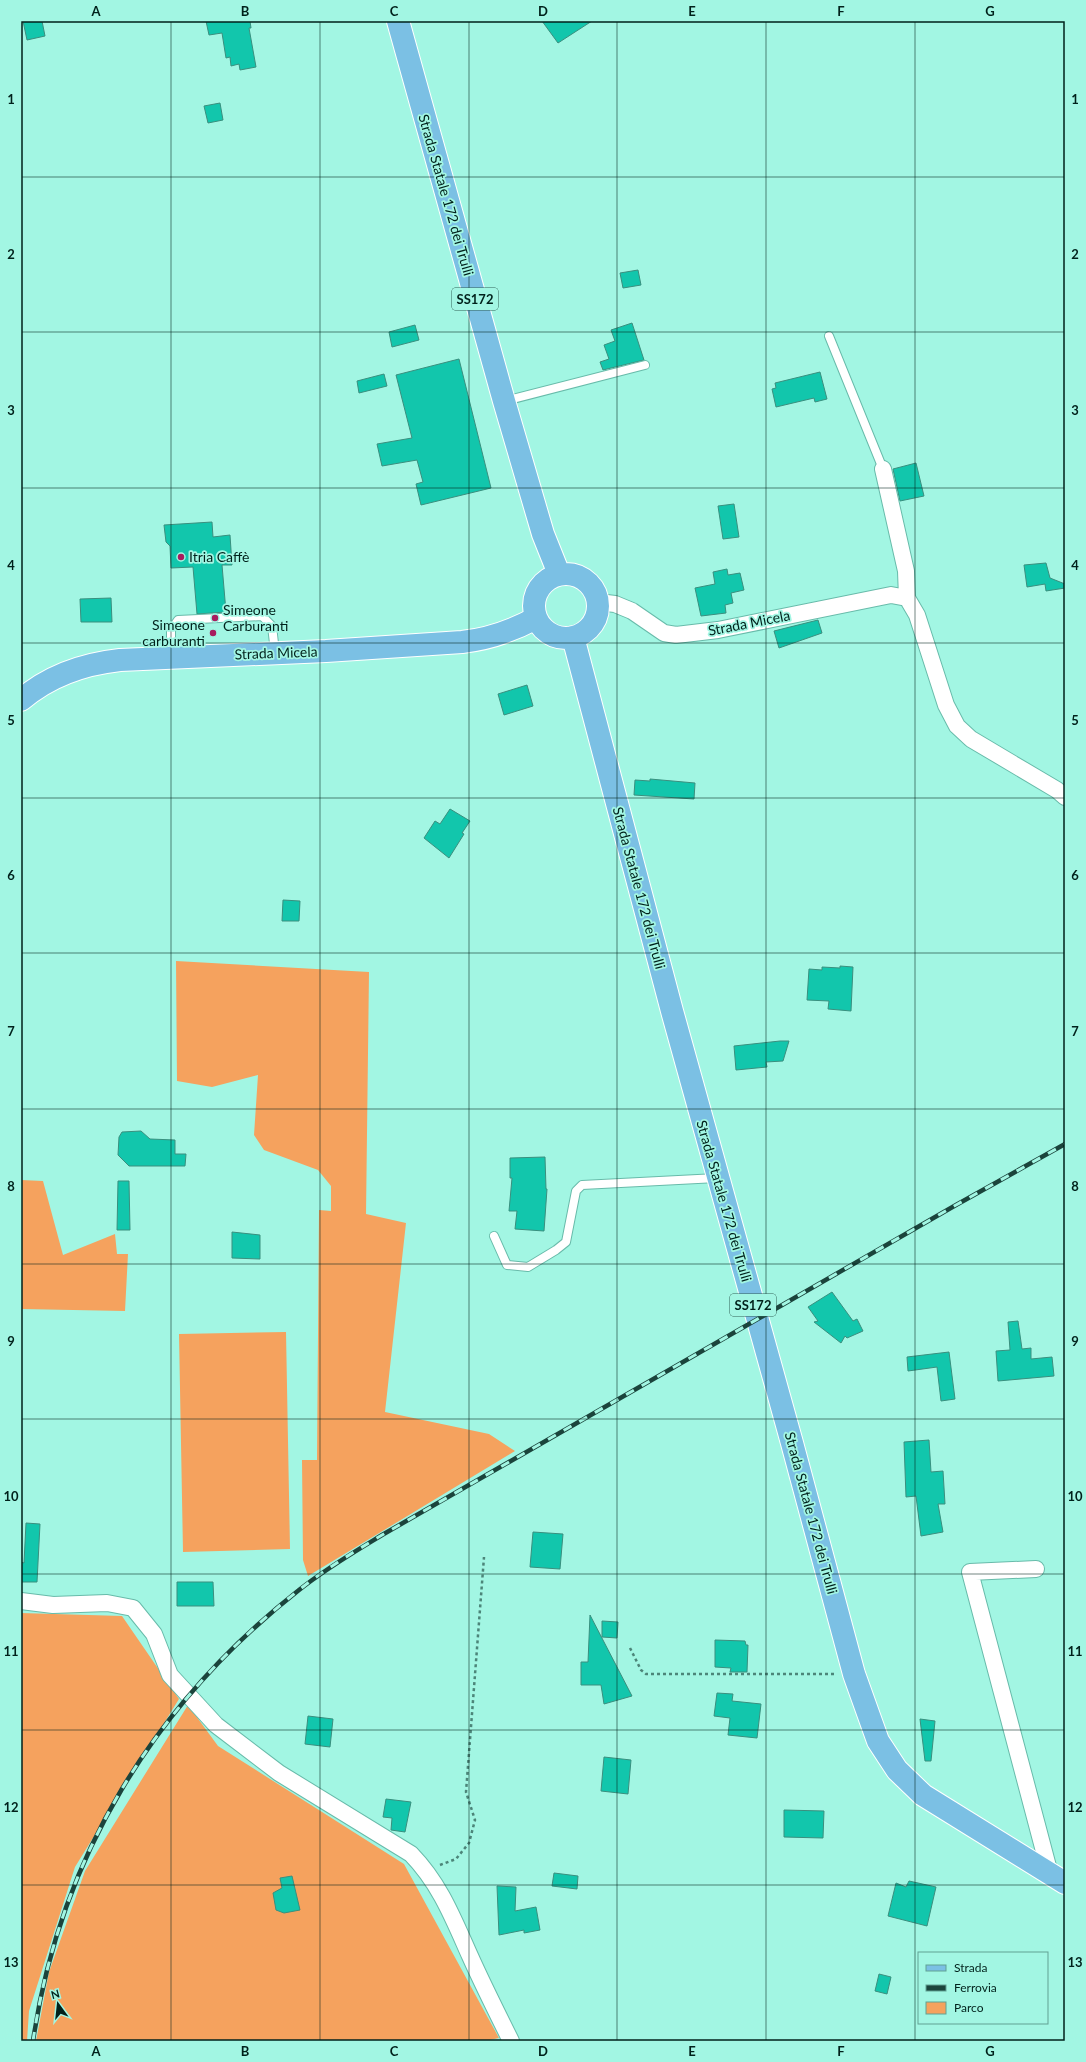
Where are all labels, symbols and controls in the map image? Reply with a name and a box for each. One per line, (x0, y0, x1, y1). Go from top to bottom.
text: A (90, 3, 101, 19)
text: B (241, 3, 250, 19)
text: C (390, 3, 399, 19)
text: D (538, 3, 548, 19)
text: E (688, 3, 696, 19)
text: F (837, 3, 845, 19)
text: G (985, 3, 995, 19)
text: 1 (7, 91, 15, 107)
text: 1 (1071, 91, 1079, 107)
street label: Strada Statale 172 dei Trulli (415, 112, 478, 278)
text: 2 (7, 246, 15, 262)
text: 2 (1071, 246, 1079, 262)
road number: SS172 (452, 288, 498, 310)
text: 3 (7, 402, 15, 418)
text: 3 (1071, 402, 1079, 418)
place label: Itria Caffè (189, 548, 249, 565)
marker: Itria Caffè (176, 552, 186, 562)
text: 4 (7, 557, 15, 573)
text: 4 (1071, 557, 1079, 573)
place label: Simeone Carburanti (223, 601, 288, 634)
street label: Strada Micela (706, 606, 791, 639)
marker: Simeone Carburanti (210, 613, 220, 623)
place label: Simeone carburanti (142, 616, 205, 649)
marker: Simeone carburanti (208, 628, 218, 638)
street label: Strada Micela (234, 643, 318, 662)
text: 5 (7, 712, 15, 728)
text: 5 (1071, 712, 1079, 728)
street label: Strada Statale 172 dei Trulli (610, 805, 669, 971)
text: 6 (7, 867, 15, 883)
text: 6 (1071, 867, 1079, 883)
text: 7 (7, 1023, 15, 1039)
text: 7 (1071, 1023, 1079, 1039)
street label: Strada Statale 172 dei Trulli (693, 1118, 756, 1284)
text: 8 (7, 1178, 15, 1194)
text: 8 (1071, 1178, 1079, 1194)
road number: SS172 (730, 1294, 776, 1316)
text: 9 (7, 1333, 15, 1349)
text: 9 (1071, 1333, 1079, 1349)
street label: Strada Statale 172 dei Trulli (782, 1430, 841, 1596)
text: 10 (3, 1488, 19, 1504)
text: 10 (1067, 1488, 1083, 1504)
text: 11 (3, 1643, 19, 1659)
text: 11 (1067, 1643, 1083, 1659)
text: 12 (3, 1799, 19, 1815)
text: 12 (1067, 1799, 1083, 1815)
legend (918, 1952, 1048, 2024)
text: 13 (3, 1954, 19, 1970)
text: 13 (1067, 1954, 1083, 1970)
text: Strada (954, 1960, 987, 1975)
text: Ferrovia (954, 1980, 997, 1995)
north arrow (38, 1984, 78, 2024)
text: N (50, 1986, 61, 2001)
text: Parco (954, 2000, 984, 2015)
text: A (90, 2043, 101, 2059)
text: B (241, 2043, 250, 2059)
text: C (390, 2043, 399, 2059)
text: D (538, 2043, 548, 2059)
text: E (688, 2043, 696, 2059)
text: F (837, 2043, 845, 2059)
text: G (985, 2043, 995, 2059)

